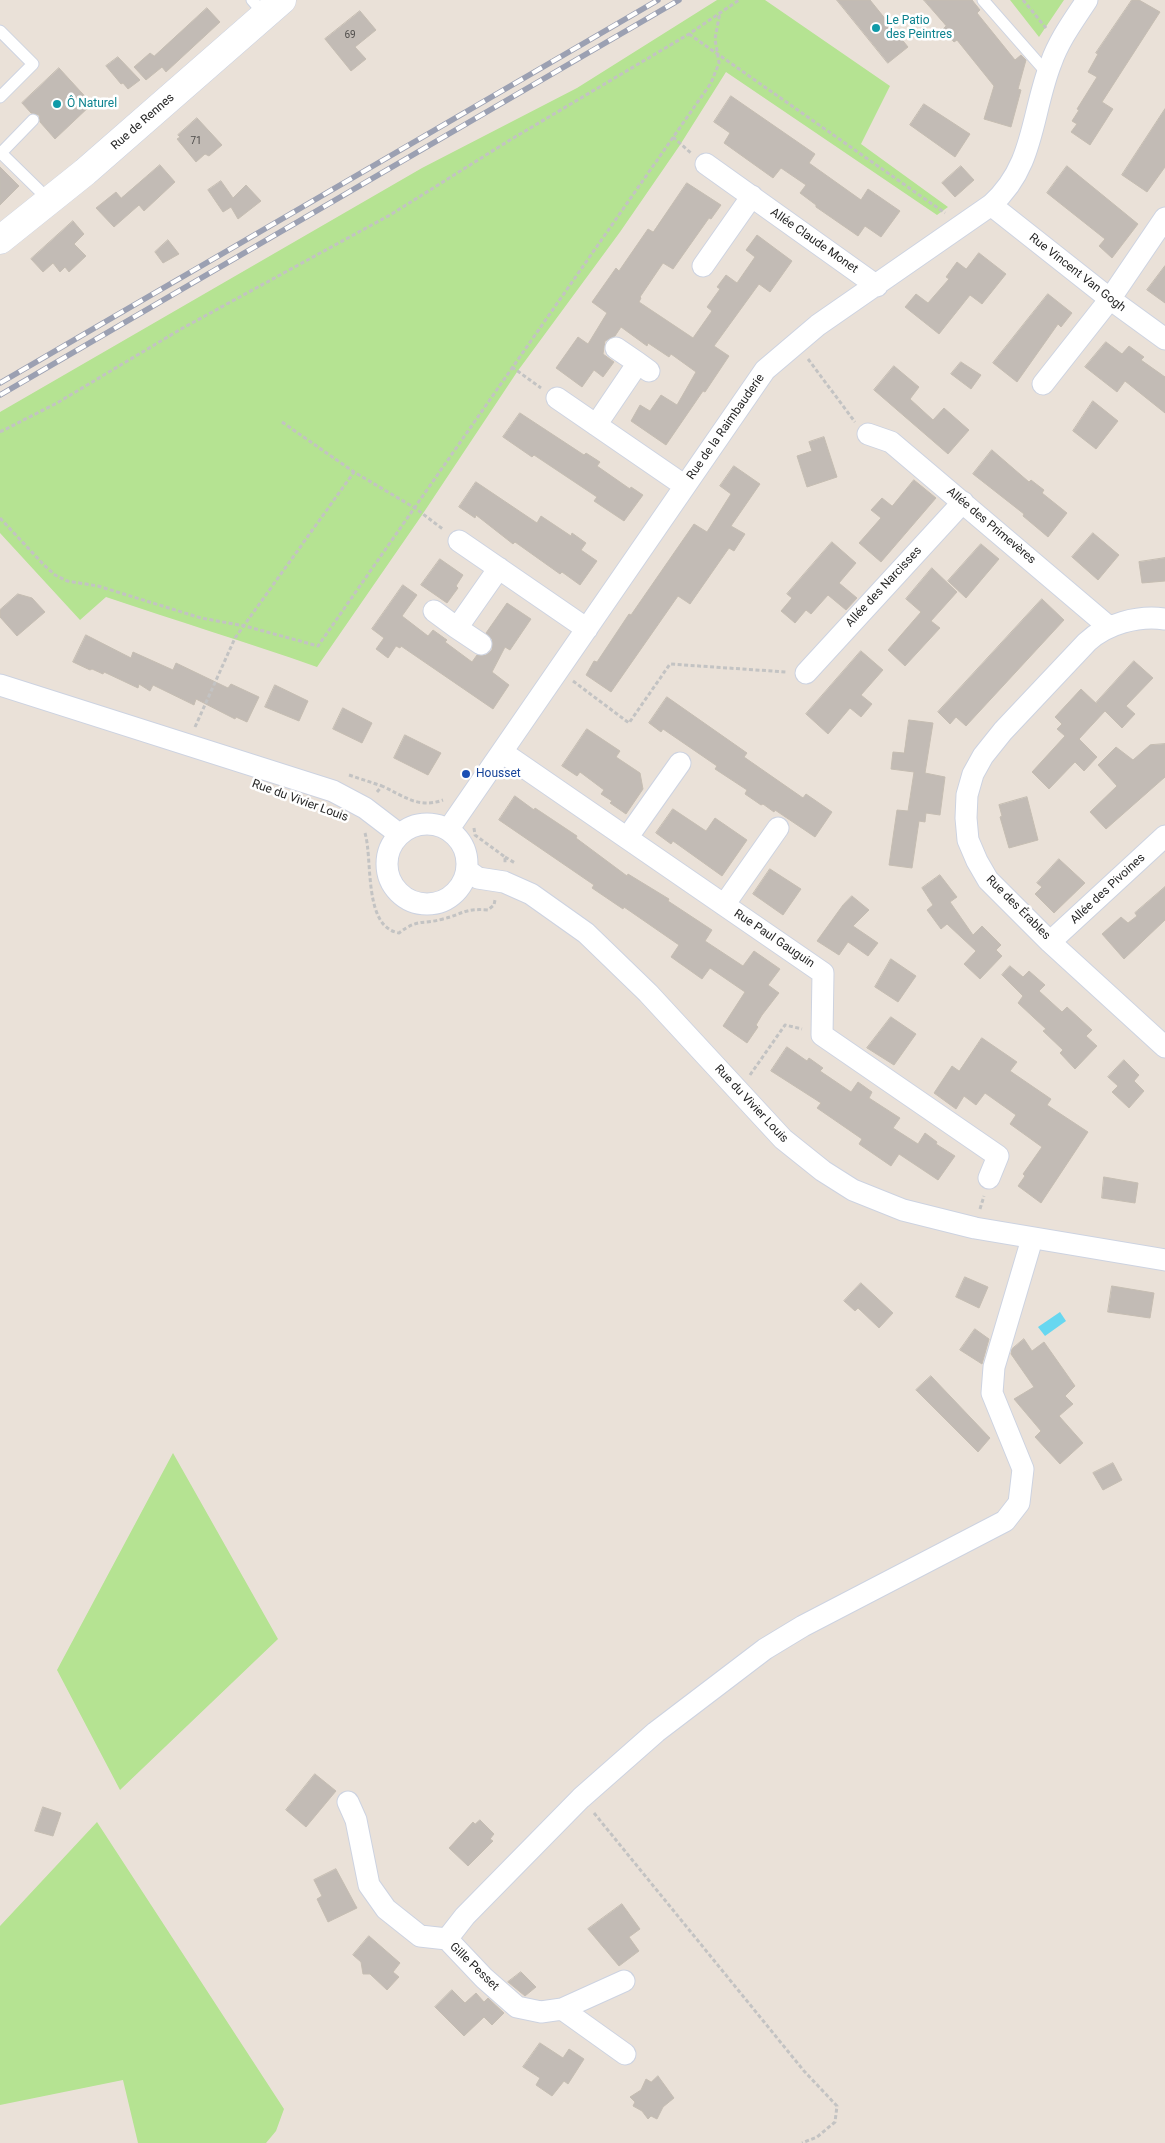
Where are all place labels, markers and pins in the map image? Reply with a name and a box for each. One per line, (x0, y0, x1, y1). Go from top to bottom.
place label: Le Patio des Peintres (886, 14, 952, 42)
marker: Le Patio des Peintres (870, 22, 882, 34)
place label: Ô Naturel (67, 97, 117, 111)
marker: Ô Naturel (51, 98, 63, 110)
place label: Housset (476, 767, 521, 781)
marker: Housset (460, 768, 472, 780)

